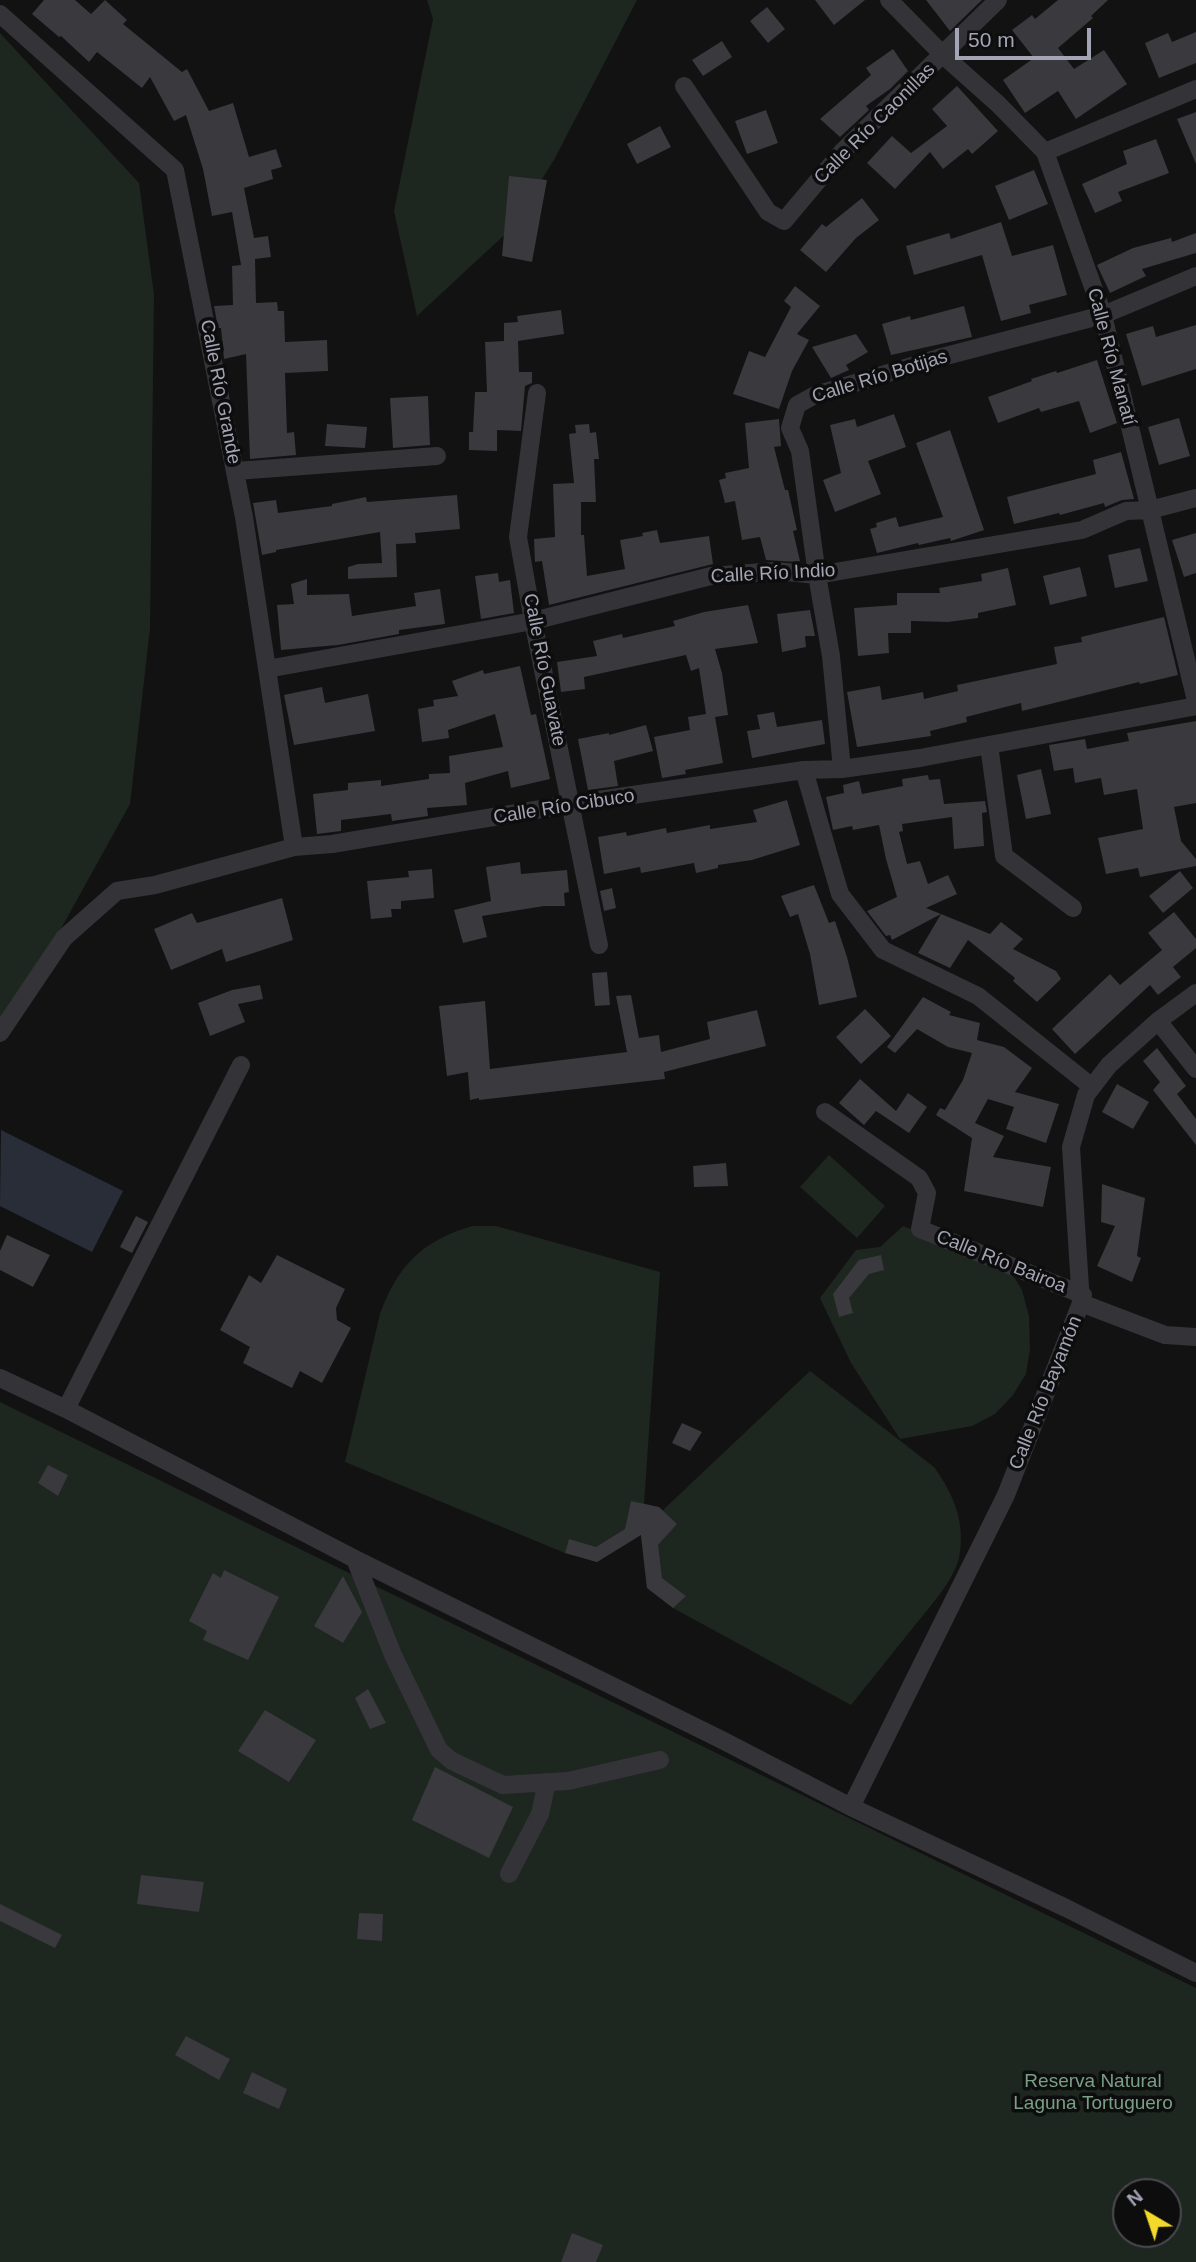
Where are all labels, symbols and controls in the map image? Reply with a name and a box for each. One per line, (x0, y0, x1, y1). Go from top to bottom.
scale bar (958, 14, 1094, 58)
text: 50 m (968, 28, 1015, 51)
street label: Calle Río Caonillas (810, 59, 940, 189)
street label: Calle Río Manatí (1082, 286, 1140, 428)
street label: Calle Río Grande (195, 318, 245, 466)
street label: Calle Río Botijas (810, 346, 950, 408)
street label: Calle Río Indio (710, 559, 836, 589)
street label: Calle Río Guavate (518, 592, 570, 748)
street label: Calle Río Cibuco (492, 785, 636, 829)
street label: Calle Río Bairoa (933, 1226, 1069, 1298)
street label: Calle Río Bayamón (1005, 1313, 1087, 1473)
park label: Reserva Natural Laguna Tortuguero (1013, 2071, 1173, 2115)
north arrow (1112, 2178, 1182, 2248)
text: N (1123, 2185, 1147, 2210)

